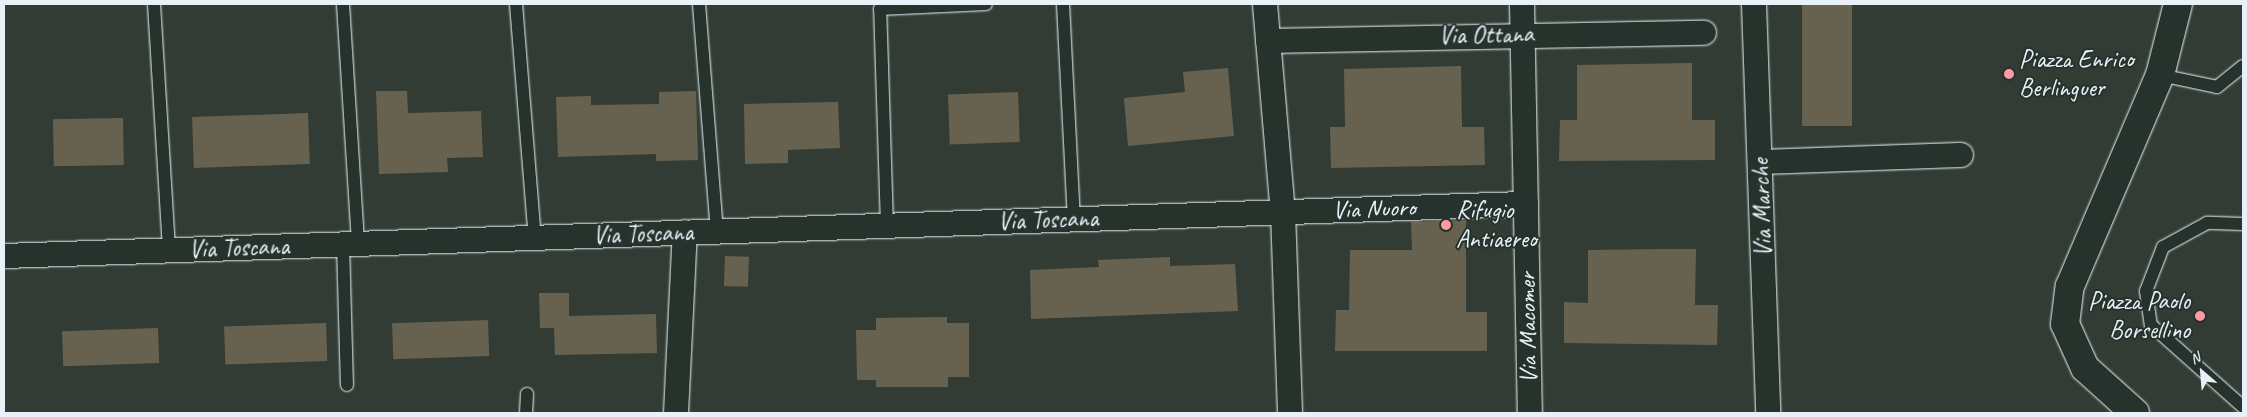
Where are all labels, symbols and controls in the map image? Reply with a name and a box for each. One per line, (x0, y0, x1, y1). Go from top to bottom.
street label: Via Ottana (1438, 19, 1534, 51)
place label: Piazza Enrico Berlinguer (2019, 45, 2134, 104)
marker: Piazza Enrico Berlinguer (2003, 68, 2015, 80)
street label: Via Marche (1745, 158, 1779, 258)
street label: Via Nuoro (1332, 193, 1416, 225)
place label: Rifugio Antiaereo (1456, 196, 1537, 255)
street label: Via Toscana (998, 203, 1098, 237)
street label: Via Toscana (593, 217, 693, 251)
marker: Rifugio Antiaereo (1440, 219, 1452, 231)
street label: Via Toscana (189, 231, 289, 265)
street label: Via Macomer (1512, 272, 1544, 384)
place label: Piazza Paolo Borsellino (2088, 287, 2190, 346)
marker: Piazza Paolo Borsellino (2194, 310, 2206, 322)
north arrow (2177, 347, 2227, 397)
text: N (2187, 349, 2203, 368)

